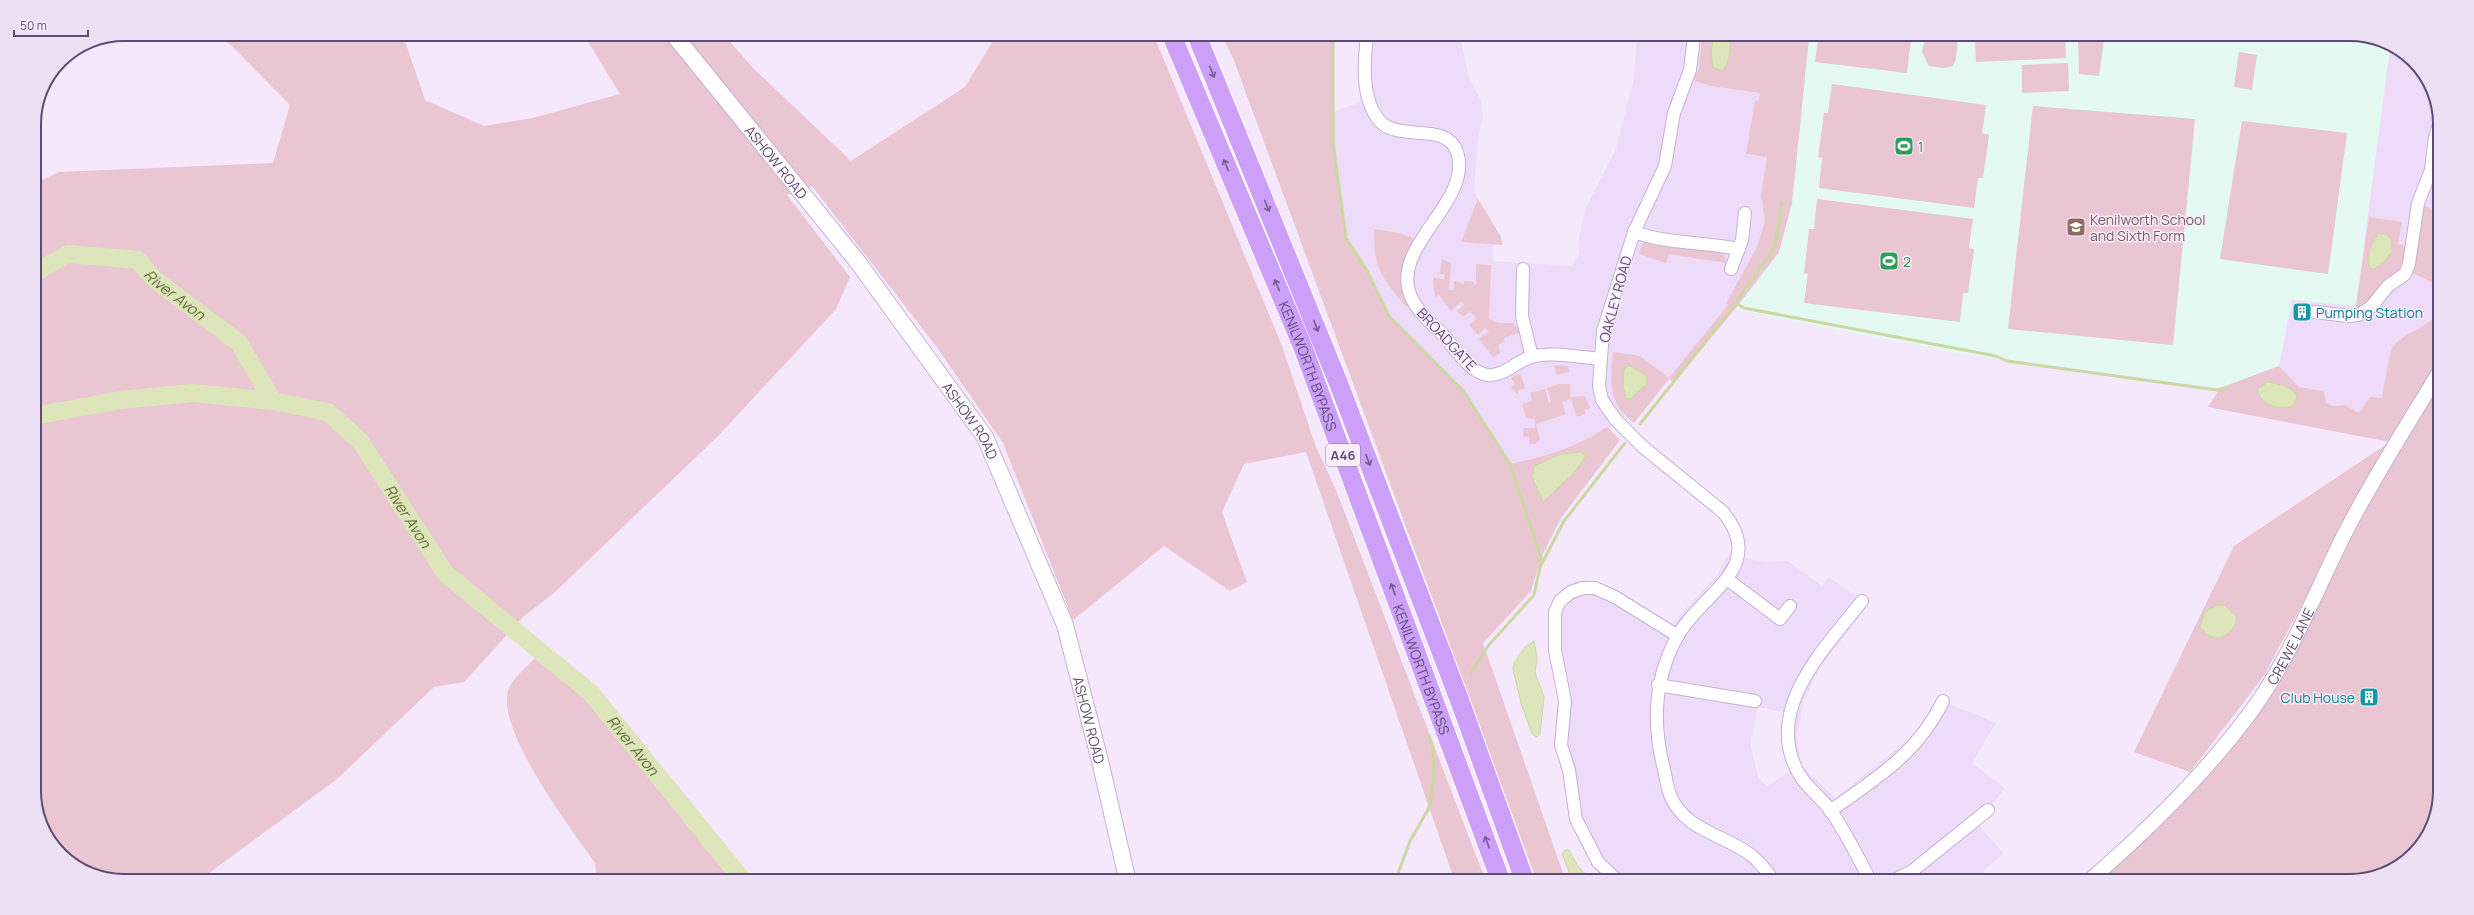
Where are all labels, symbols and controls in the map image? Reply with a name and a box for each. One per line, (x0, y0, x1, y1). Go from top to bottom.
scale bar (14, 12, 88, 38)
text: 50 m (20, 17, 47, 34)
one-way arrow (1209, 66, 1216, 78)
street label: ASHOW ROAD (741, 121, 812, 202)
sports icon: 1 (1893, 135, 1915, 157)
place label: 1 (1918, 137, 1923, 156)
one-way arrow (1222, 160, 1229, 172)
one-way arrow (1263, 199, 1271, 211)
place label: Kenilworth School and Sixth Form (2090, 210, 2206, 245)
school or university icon: Kenilworth School and Sixth Form (2065, 216, 2087, 238)
sports icon: 2 (1878, 250, 1900, 272)
place label: 2 (1903, 252, 1911, 271)
street label: OAKLEY ROAD (1594, 253, 1636, 345)
water label: River Avon (140, 265, 211, 325)
one-way arrow (1272, 279, 1280, 291)
street label: KENILWORTH BYPASS (1275, 298, 1343, 434)
building icon: Pumping Station (2291, 301, 2313, 323)
street label: BROADGATE (1413, 303, 1481, 375)
place label: Pumping Station (2316, 303, 2423, 322)
one-way arrow (1312, 320, 1320, 332)
street label: ASHOW ROAD (938, 378, 1003, 462)
road number: A46 (1326, 444, 1360, 466)
one-way arrow (1365, 454, 1373, 466)
water label: River Avon (380, 480, 437, 553)
one-way arrow (1389, 584, 1397, 596)
street label: KENILWORTH BYPASS (1389, 601, 1455, 737)
street label: CREWE LANE (2262, 604, 2318, 688)
street label: ASHOW ROAD (1069, 674, 1110, 766)
building icon: Club House (2358, 686, 2380, 708)
place label: Club House (2281, 688, 2355, 707)
water label: River Avon (603, 711, 665, 780)
one-way arrow (1483, 837, 1491, 849)

